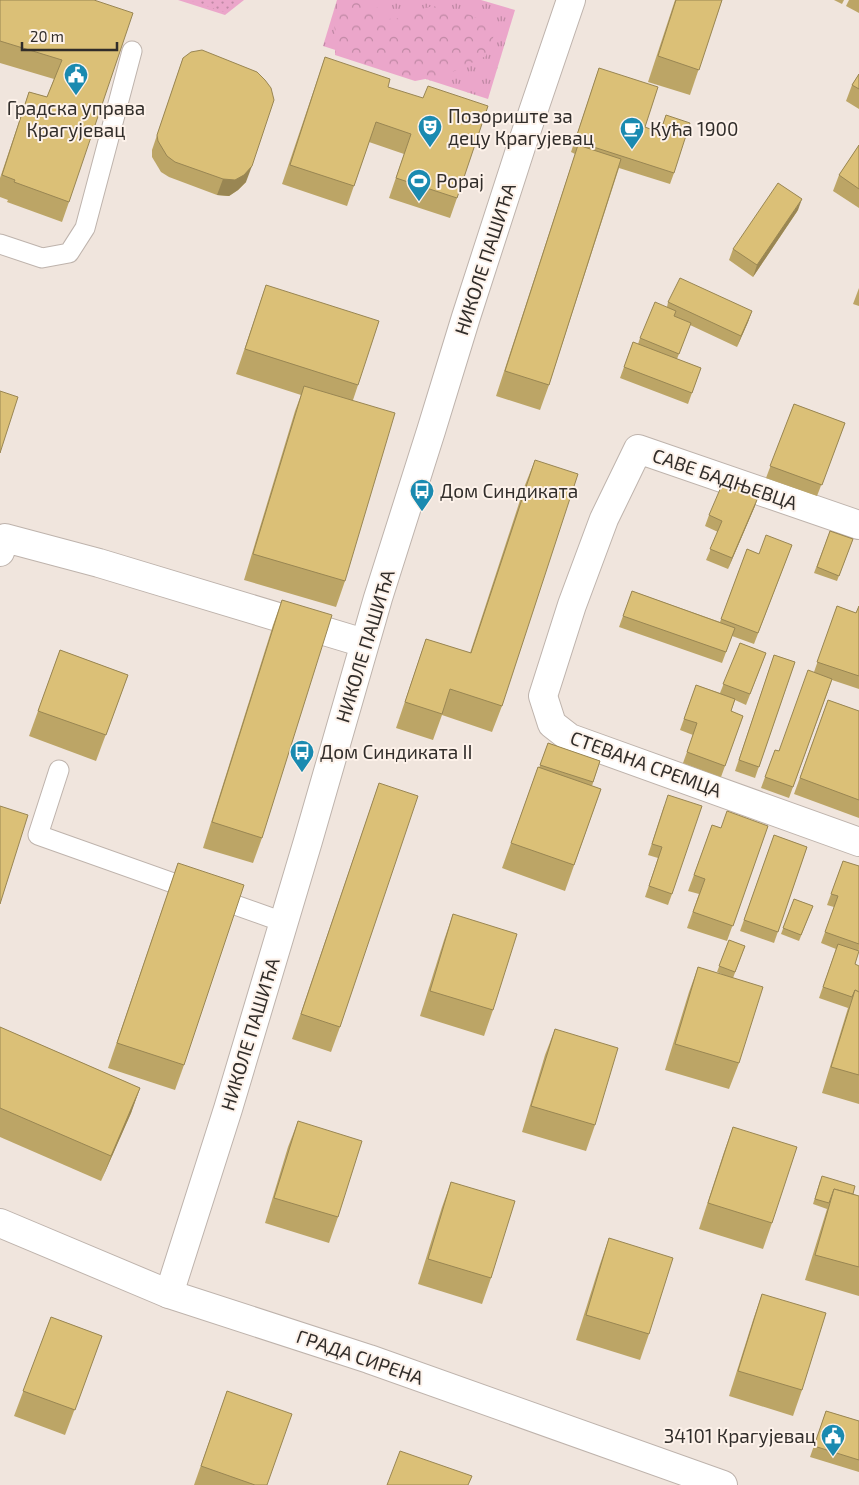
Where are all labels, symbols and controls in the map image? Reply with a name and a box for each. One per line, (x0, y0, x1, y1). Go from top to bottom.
scale bar (22, 20, 118, 52)
text: 20 m (30, 27, 64, 45)
public building icon: Градска управа Крагујевац (63, 62, 89, 96)
place label: Градска управа Крагујевац (7, 96, 145, 142)
place label: Позориште за децу Крагујевац (448, 104, 594, 150)
theatre icon: Позориште за децу Крагујевац (417, 114, 443, 148)
cafe icon: Кућа 1900 (619, 116, 645, 150)
place label: Кућа 1900 (650, 117, 738, 141)
sports icon: Popaj (406, 168, 432, 202)
place label: Popaj (436, 169, 484, 192)
street label: НИКОЛЕ ПАШИЋА (449, 180, 520, 338)
street label: САВЕ БАДЊЕВЦА (650, 443, 801, 514)
bus stop icon: Дом Синдиката (409, 478, 435, 512)
place label: Дом Синдиката (440, 479, 578, 502)
street label: НИКОЛЕ ПАШИЋА (330, 566, 399, 725)
street label: СТЕВАНА СРЕМЦА (567, 726, 725, 802)
bus stop icon: Дом Синдиката II (289, 739, 315, 773)
place label: Дом Синдиката II (320, 740, 472, 763)
street label: НИКОЛЕ ПАШИЋА (215, 954, 284, 1113)
street label: ГРАДА СИРЕНА (294, 1324, 427, 1389)
public building icon: 34101 Крагујевац (820, 1423, 846, 1457)
place label: 34101 Крагујевац (664, 1424, 816, 1448)

